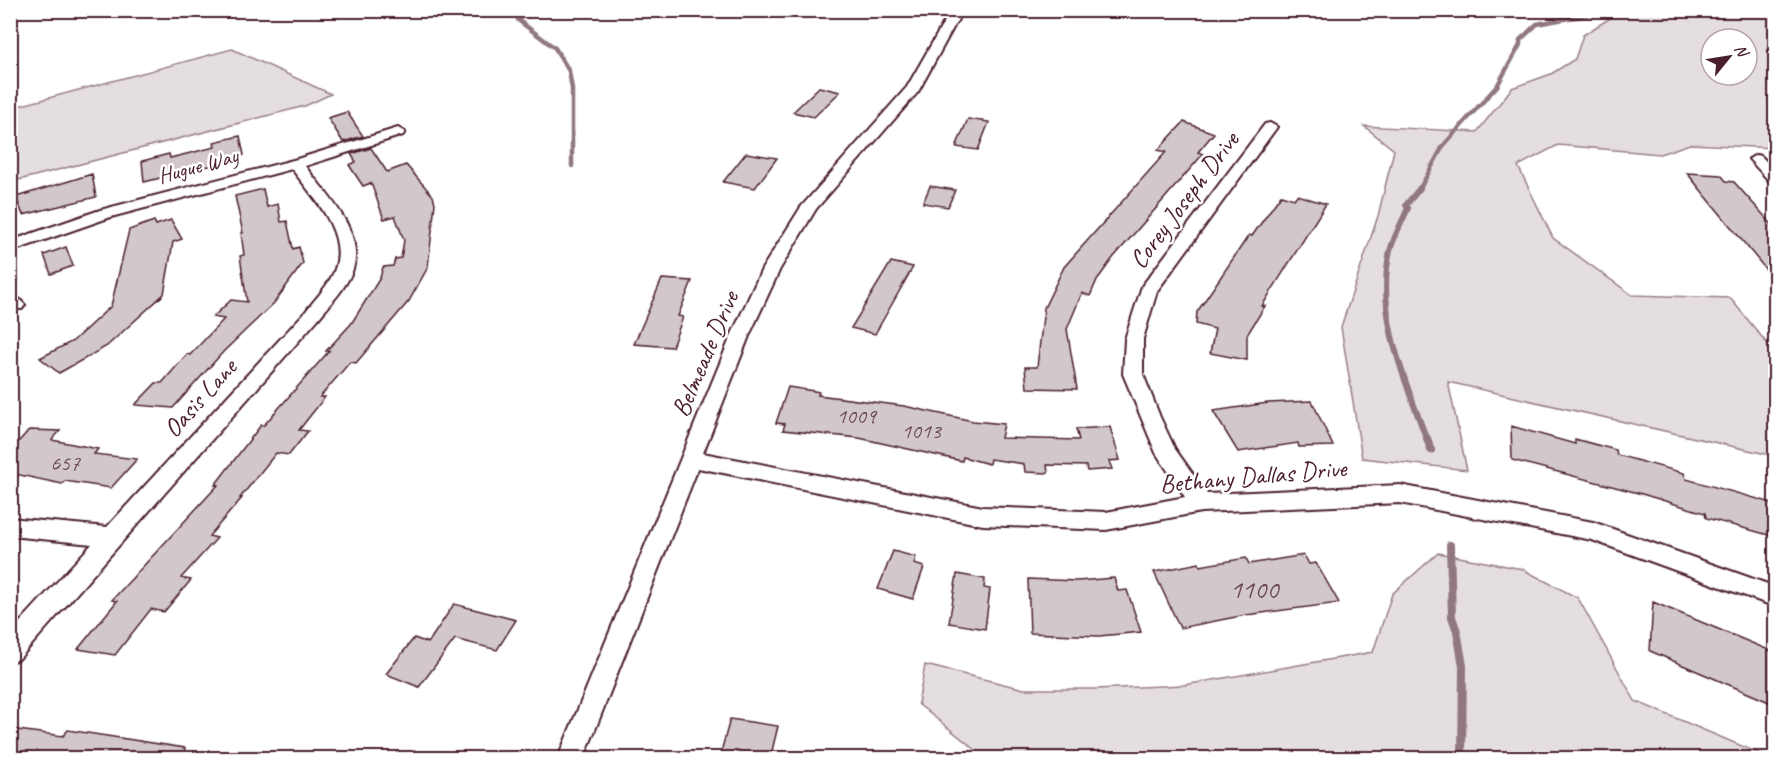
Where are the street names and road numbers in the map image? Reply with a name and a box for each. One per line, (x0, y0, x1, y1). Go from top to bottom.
street label: Corey Joseph Drive (1122, 124, 1247, 275)
street label: Hugue Way (155, 141, 243, 190)
street label: Belmeade Drive (664, 285, 747, 422)
street label: Oasis Lane (156, 350, 246, 444)
street label: Bethany Dallas Drive (1158, 451, 1349, 501)

